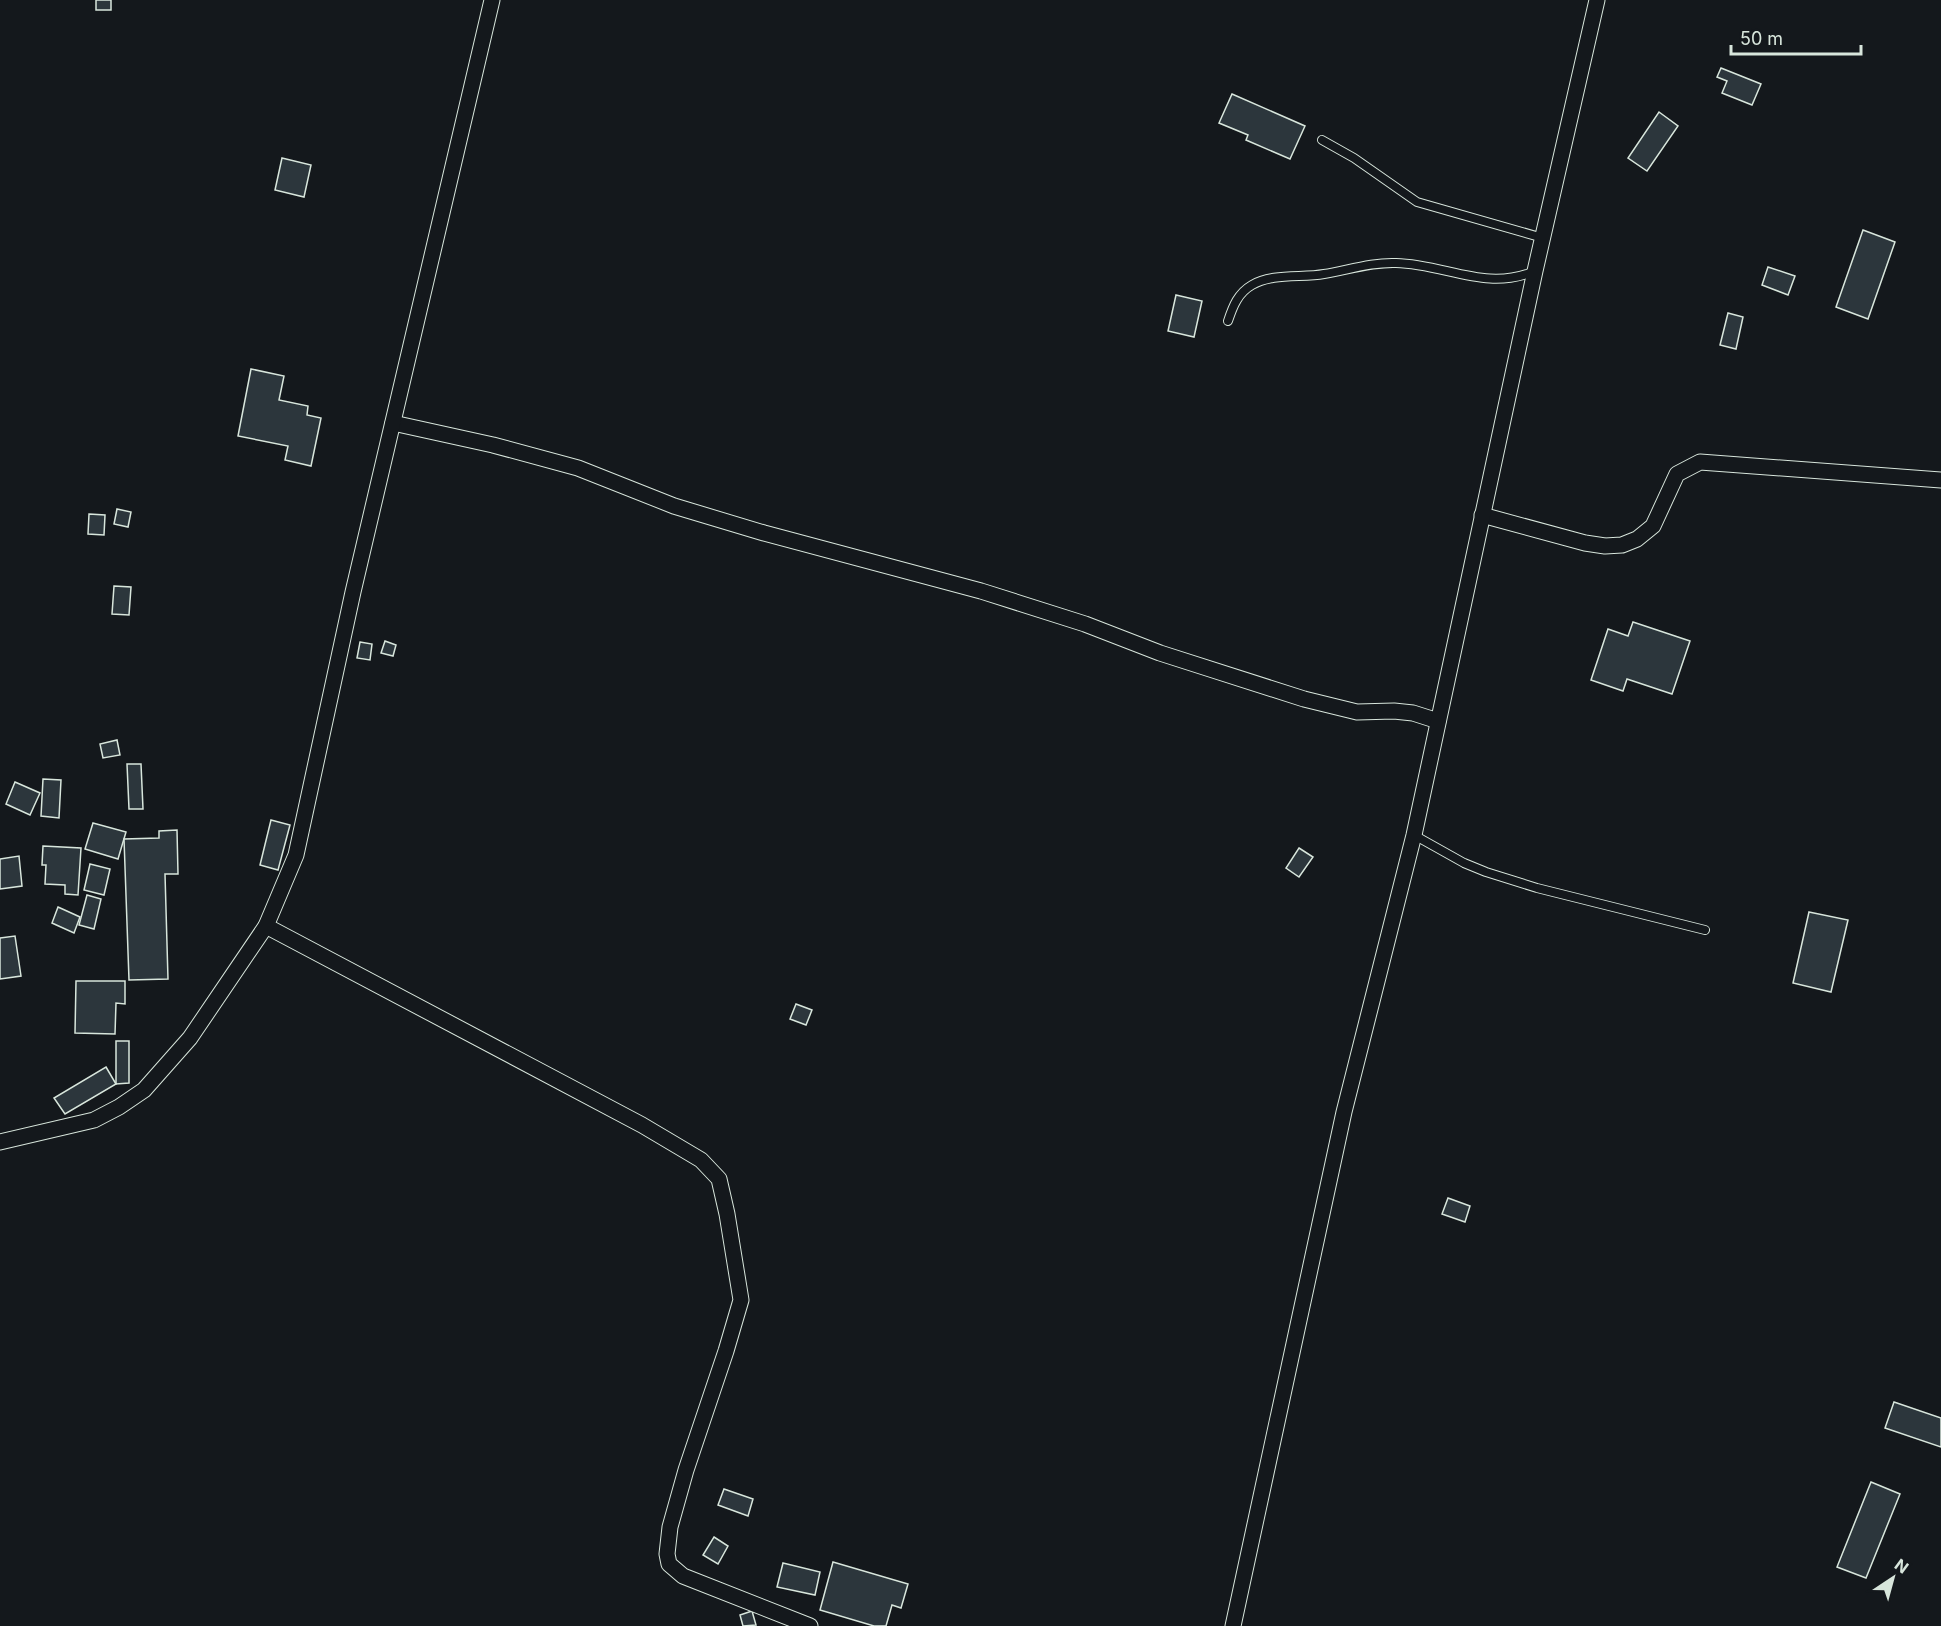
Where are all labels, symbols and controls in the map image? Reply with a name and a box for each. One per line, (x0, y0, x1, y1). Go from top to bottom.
scale bar (1731, 18, 1862, 56)
text: 50 m (1740, 28, 1783, 49)
north arrow (1863, 1548, 1923, 1608)
text: N (1891, 1554, 1913, 1578)

